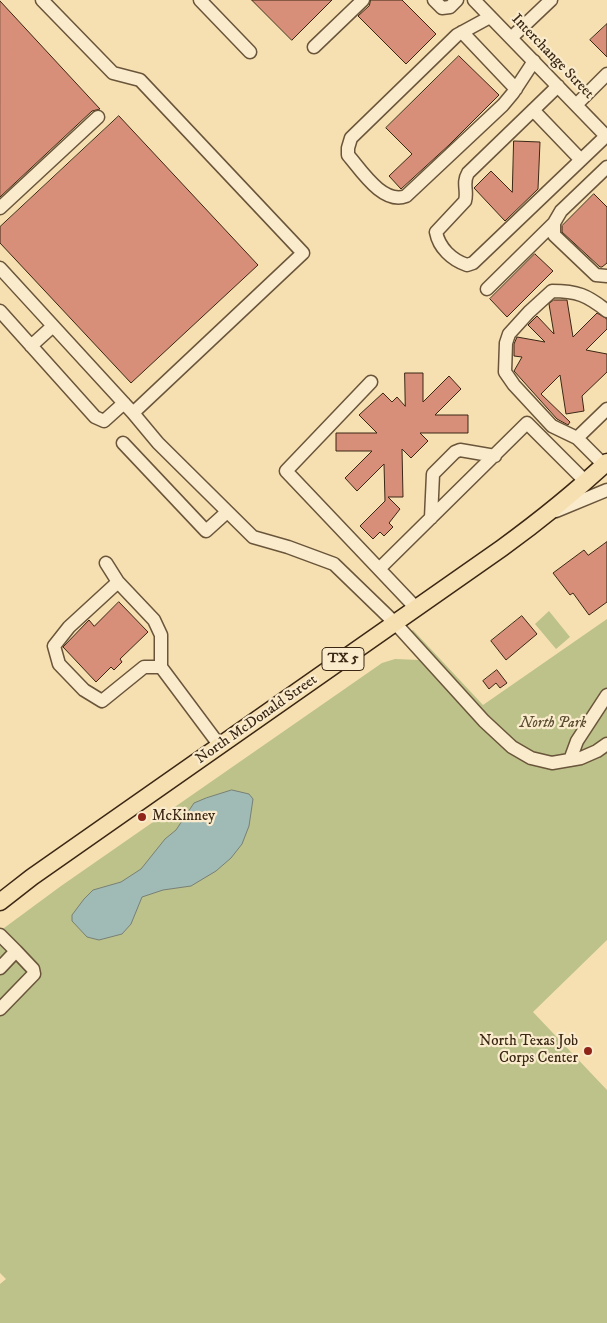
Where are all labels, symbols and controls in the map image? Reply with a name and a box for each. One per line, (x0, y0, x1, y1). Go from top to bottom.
street label: Interchange Street (507, 11, 597, 103)
road number: TX 5 (322, 648, 364, 671)
street label: North McDonald Street (193, 671, 321, 769)
park label: North Park (520, 715, 586, 733)
place label: McKinney (152, 808, 215, 826)
marker: McKinney (136, 811, 148, 823)
place label: North Texas Job Corps Center (479, 1033, 578, 1068)
marker: North Texas Job Corps Center (582, 1045, 594, 1057)

